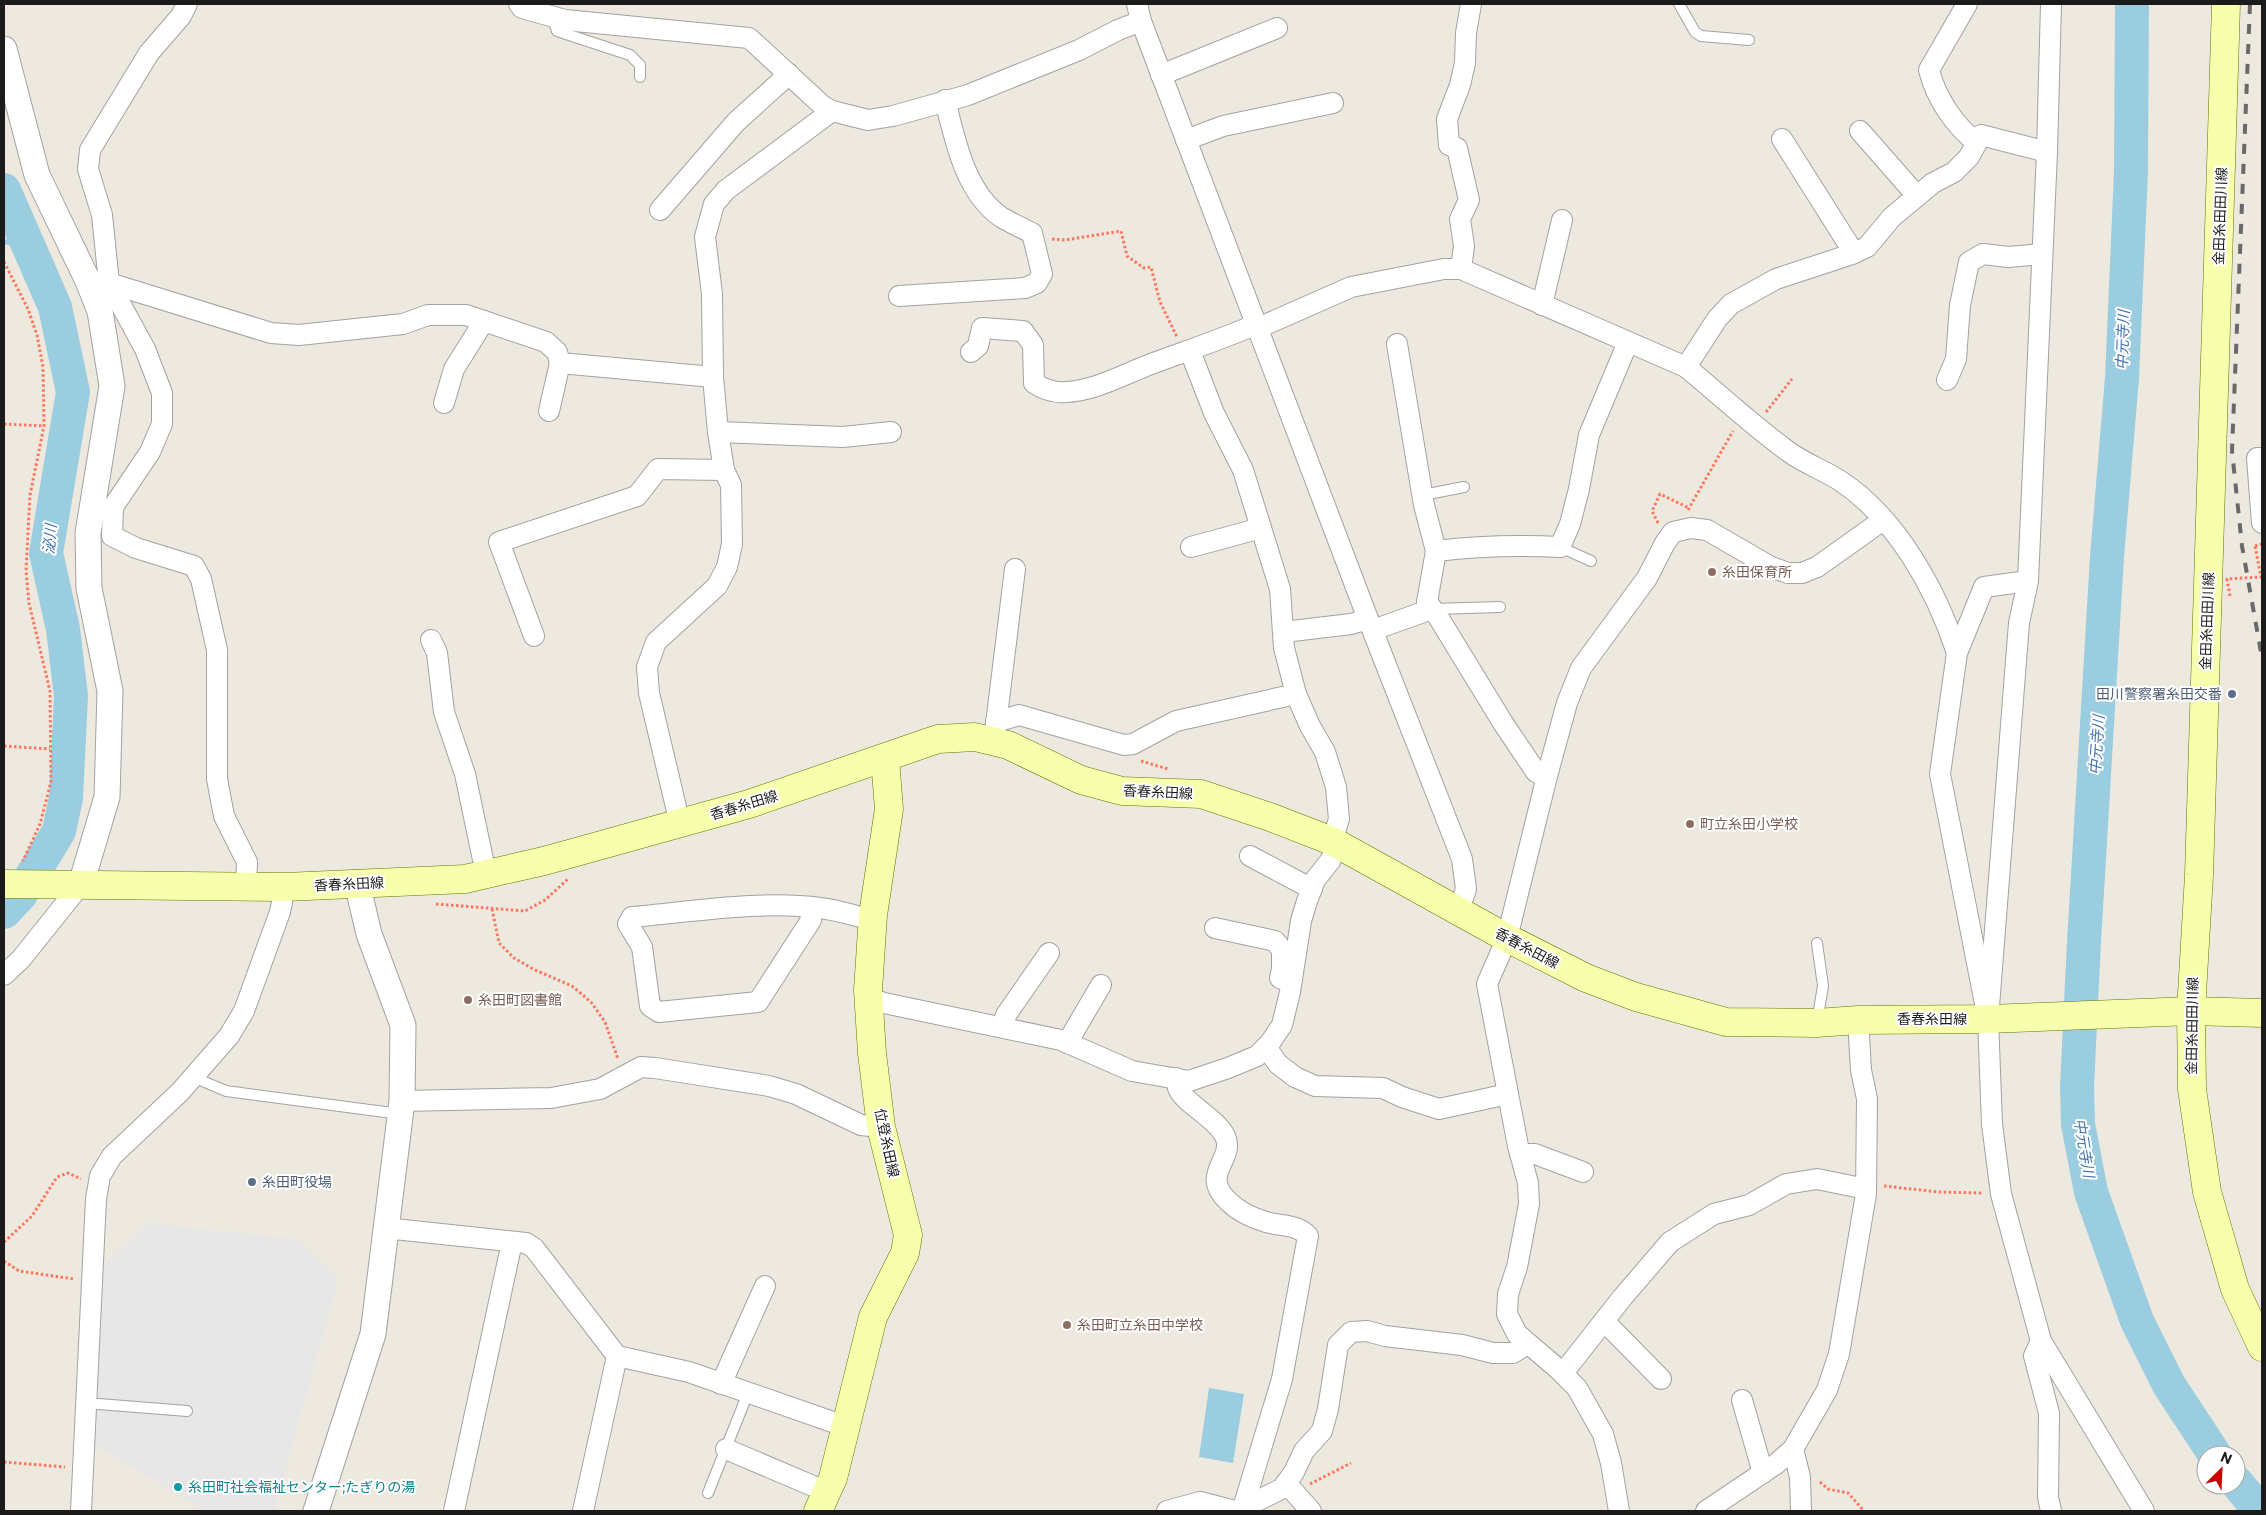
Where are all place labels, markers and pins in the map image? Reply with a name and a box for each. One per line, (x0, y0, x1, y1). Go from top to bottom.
place label: 糸田保育所 (1722, 563, 1792, 580)
marker: 糸田保育所 (1706, 566, 1718, 578)
place label: 田川警察署糸田交番 (2096, 685, 2222, 702)
marker: 田川警察署糸田交番 (2226, 688, 2238, 700)
place label: 町立糸田小学校 (1700, 815, 1798, 832)
marker: 町立糸田小学校 (1684, 818, 1696, 830)
place label: 糸田町図書館 (478, 991, 562, 1008)
marker: 糸田町図書館 (462, 994, 474, 1006)
place label: 糸田町役場 (262, 1173, 332, 1190)
marker: 糸田町役場 (246, 1176, 258, 1188)
place label: 糸田町立糸田中学校 (1077, 1316, 1203, 1333)
marker: 糸田町立糸田中学校 (1061, 1319, 1073, 1331)
place label: 糸田町社会福祉センター;たぎりの湯 (188, 1478, 415, 1495)
marker: 糸田町社会福祉センター;たぎりの湯 (172, 1481, 184, 1493)

